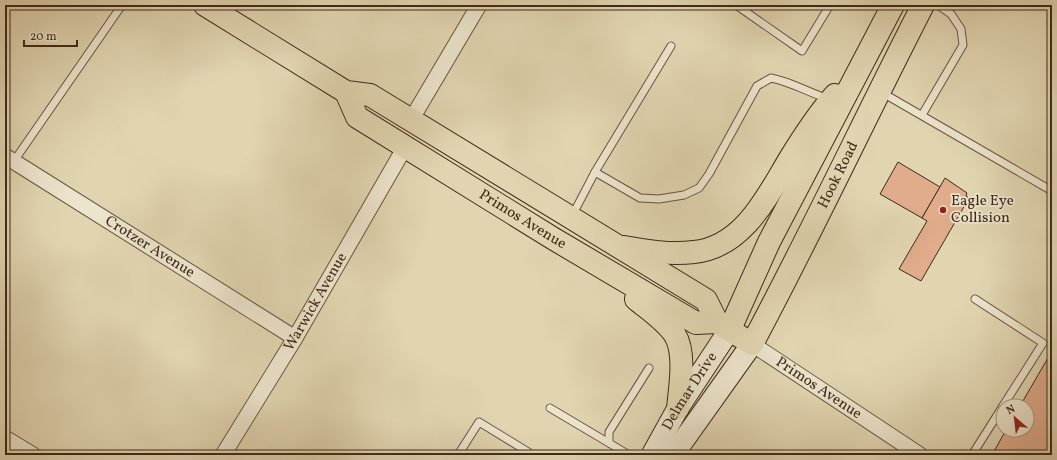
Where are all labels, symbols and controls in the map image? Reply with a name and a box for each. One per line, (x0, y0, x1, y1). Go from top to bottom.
scale bar (24, 22, 77, 48)
text: 20 m (30, 29, 57, 45)
street label: Hook Road (813, 138, 864, 212)
street label: Primos Avenue (475, 184, 570, 254)
place label: Eagle Eye Collision (951, 191, 1014, 229)
marker: Eagle Eye Collision (938, 205, 948, 215)
street label: Crotzer Avenue (101, 211, 199, 283)
street label: Warwick Avenue (279, 249, 352, 355)
street label: Delmar Drive (657, 348, 722, 434)
street label: Primos Avenue (772, 352, 866, 424)
north arrow (995, 398, 1035, 438)
text: N (1004, 402, 1018, 419)

